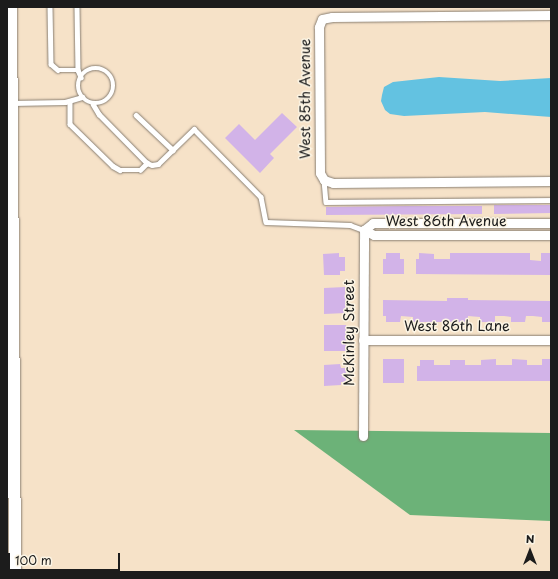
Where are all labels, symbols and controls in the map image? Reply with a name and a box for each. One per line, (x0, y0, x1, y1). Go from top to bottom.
street label: West 85th Avenue (297, 39, 313, 159)
street label: West 86th Avenue (385, 213, 507, 229)
street label: McKinley Street (341, 279, 357, 387)
street label: West 86th Lane (404, 318, 510, 334)
text: N (526, 530, 534, 547)
north arrow (510, 531, 550, 571)
scale bar (10, 545, 122, 571)
text: 100 m (15, 551, 52, 569)

